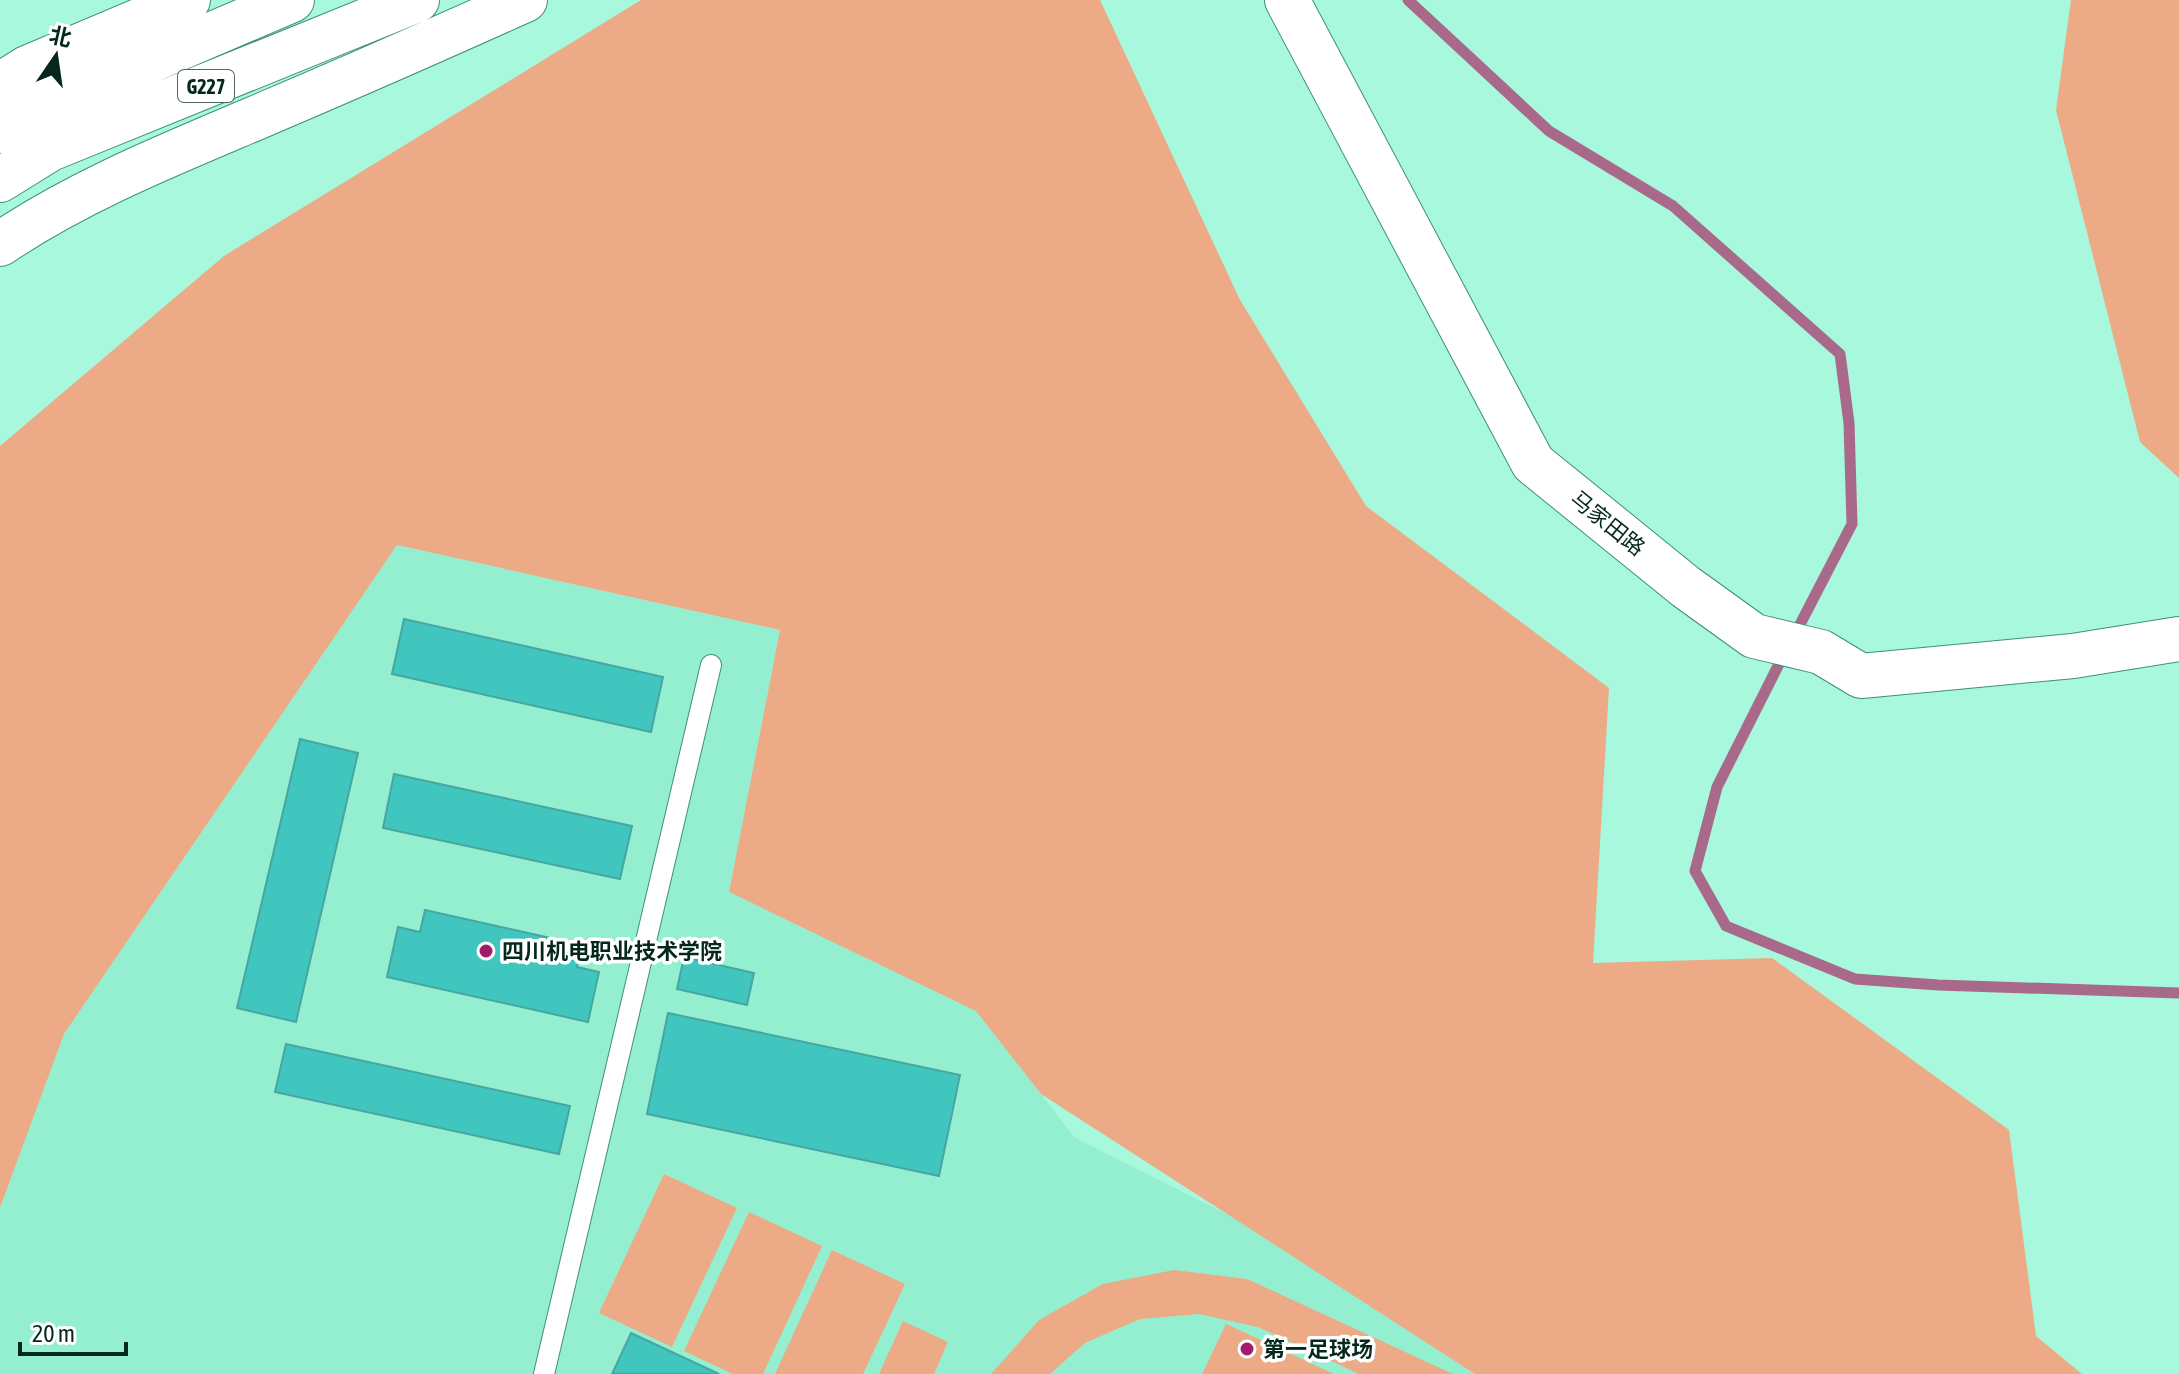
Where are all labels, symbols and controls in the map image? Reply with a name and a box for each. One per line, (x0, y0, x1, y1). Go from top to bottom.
north arrow (16, 16, 96, 96)
text: 北 (47, 21, 74, 52)
road number: G227 (178, 70, 234, 102)
street label: 马家田路 (1566, 485, 1650, 561)
place label: 四川机电职业技术学院 (502, 938, 722, 964)
marker: 四川机电职业技术学院 (477, 942, 495, 960)
scale bar (20, 1306, 126, 1356)
text: 20 m (32, 1320, 75, 1347)
place label: 第一足球场 (1263, 1336, 1373, 1362)
marker: 第一足球场 (1238, 1340, 1256, 1358)

